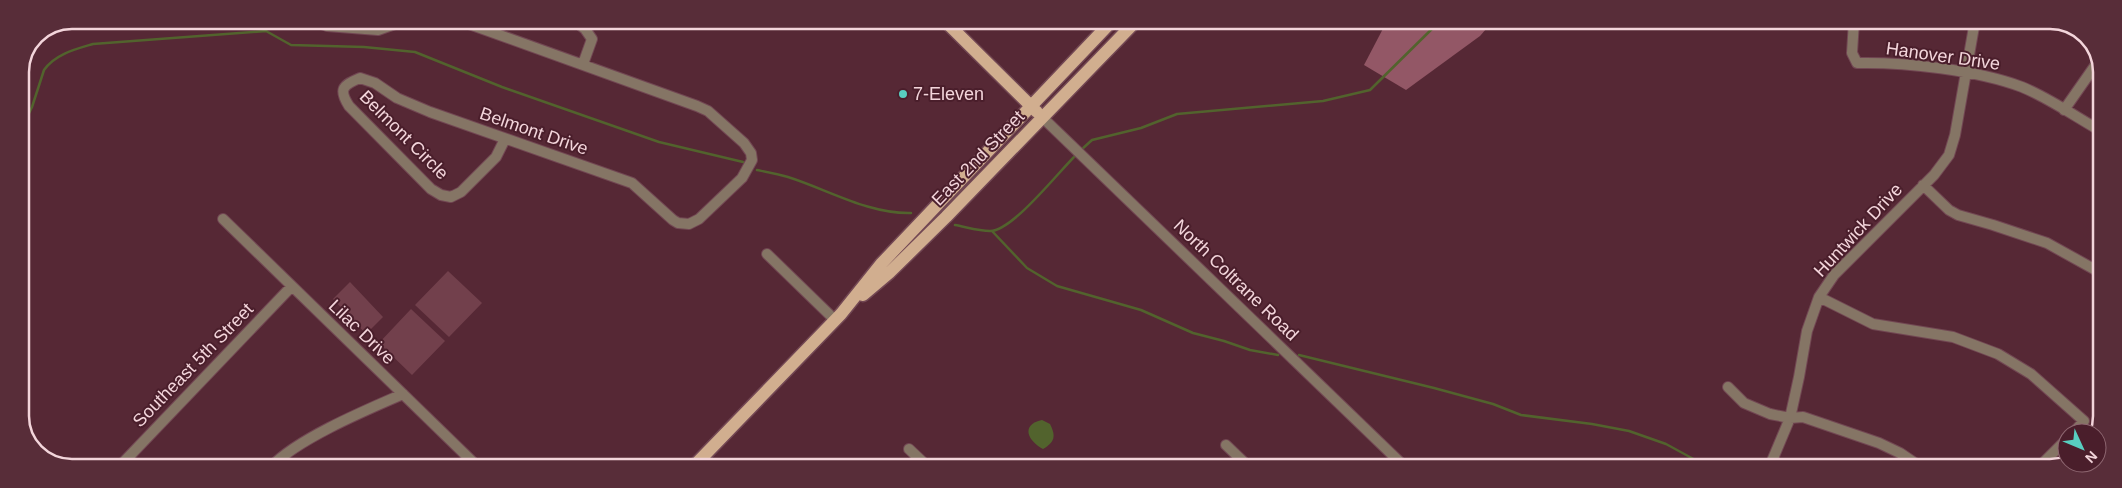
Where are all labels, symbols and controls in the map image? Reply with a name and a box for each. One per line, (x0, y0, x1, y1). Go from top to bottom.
street label: Hanover Drive (1885, 38, 2001, 74)
place label: 7-Eleven (913, 84, 984, 104)
street label: Belmont Circle (356, 87, 452, 183)
marker: 7-Eleven (897, 88, 909, 100)
street label: Belmont Drive (477, 103, 591, 159)
street label: East 2nd Street (928, 106, 1028, 210)
street label: Huntwick Drive (1810, 179, 1906, 281)
street label: North Coltrane Road (1170, 215, 1302, 345)
street label: Lilac Drive (325, 296, 399, 368)
street label: Southeast 5th Street (129, 299, 257, 431)
north arrow (2057, 423, 2107, 473)
text: N (2082, 448, 2101, 466)

